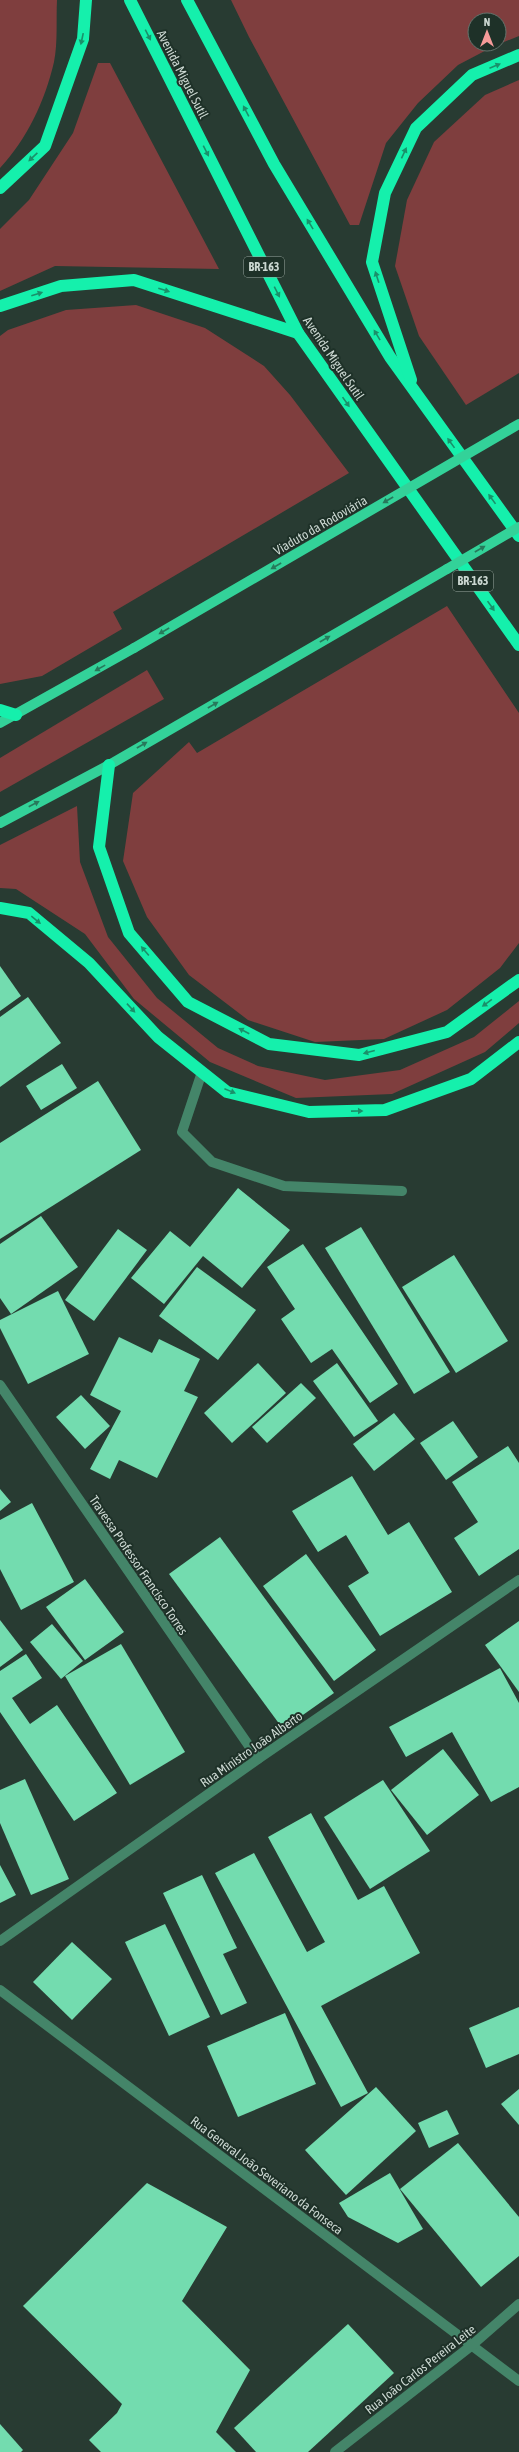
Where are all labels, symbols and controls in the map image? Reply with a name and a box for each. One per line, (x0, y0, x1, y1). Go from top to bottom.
north arrow (467, 12, 507, 52)
text: N (484, 16, 490, 28)
street label: Avenida Miguel Sutil (154, 27, 212, 122)
one-way arrow (145, 29, 151, 41)
one-way arrow (78, 32, 84, 45)
one-way arrow (489, 62, 501, 68)
one-way arrow (243, 105, 249, 117)
one-way arrow (203, 145, 209, 157)
one-way arrow (401, 148, 407, 159)
one-way arrow (28, 152, 38, 162)
one-way arrow (307, 218, 314, 230)
road number: BR-163 (244, 257, 284, 277)
one-way arrow (374, 271, 380, 283)
one-way arrow (274, 286, 280, 298)
one-way arrow (159, 287, 171, 293)
one-way arrow (31, 291, 43, 297)
street label: Avenida Miguel Sutil (300, 314, 367, 403)
one-way arrow (374, 329, 381, 341)
one-way arrow (342, 396, 350, 407)
one-way arrow (447, 437, 455, 448)
street label: Viaduto da Rodoviária (271, 493, 370, 558)
one-way arrow (488, 494, 496, 505)
one-way arrow (383, 497, 394, 504)
one-way arrow (474, 546, 486, 553)
one-way arrow (270, 562, 282, 569)
road number: BR-163 (453, 571, 493, 591)
one-way arrow (487, 600, 495, 611)
one-way arrow (158, 628, 170, 635)
one-way arrow (319, 636, 331, 643)
one-way arrow (94, 664, 106, 671)
one-way arrow (207, 701, 219, 708)
one-way arrow (136, 742, 148, 749)
one-way arrow (29, 801, 40, 808)
one-way arrow (31, 915, 42, 924)
one-way arrow (140, 946, 149, 956)
one-way arrow (482, 999, 493, 1007)
one-way arrow (126, 1003, 136, 1013)
one-way arrow (238, 1028, 250, 1035)
one-way arrow (363, 1050, 376, 1056)
one-way arrow (224, 1089, 236, 1095)
one-way arrow (351, 1108, 364, 1114)
street label: Travessa Professor Francisco Torres (86, 1493, 191, 1638)
street label: Rua Ministro João Alberto (197, 1709, 305, 1790)
street label: Rua General João Severiano da Fonseca (188, 2113, 346, 2238)
street label: Rua João Carlos Pereira Leite (362, 2322, 479, 2417)

